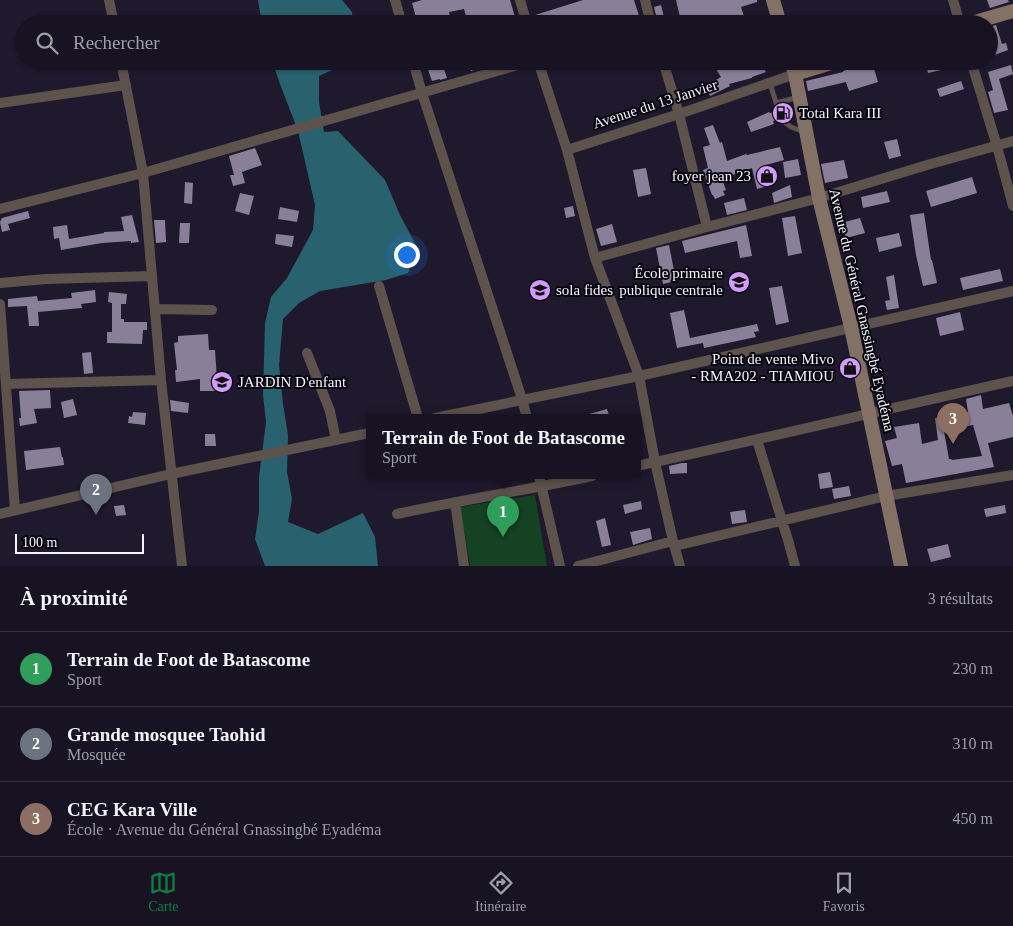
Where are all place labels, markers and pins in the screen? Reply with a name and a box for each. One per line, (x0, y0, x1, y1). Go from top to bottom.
fuel station icon: Total Kara III (771, 101, 795, 125)
place label: Total Kara III (799, 105, 881, 121)
shop icon: foyer jean 23 (755, 164, 779, 188)
place label: foyer jean 23 (672, 168, 751, 184)
place label: École primaire publique centrale (619, 265, 723, 298)
school or university icon: École primaire publique centrale (727, 270, 751, 294)
school or university icon: sola fides (528, 278, 552, 302)
place label: sola fides (556, 282, 613, 298)
place label: Point de vente Mivo - RMA202 - TIAMIOU (691, 351, 834, 384)
shop icon: Point de vente Mivo - RMA202 - TIAMIOU (838, 356, 862, 380)
school or university icon: JARDIN D'enfant (210, 370, 234, 394)
place label: JARDIN D'enfant (238, 374, 347, 390)
pin: 3 (937, 403, 969, 444)
pin: 2 (80, 474, 112, 515)
pin: 1 (487, 496, 519, 537)

